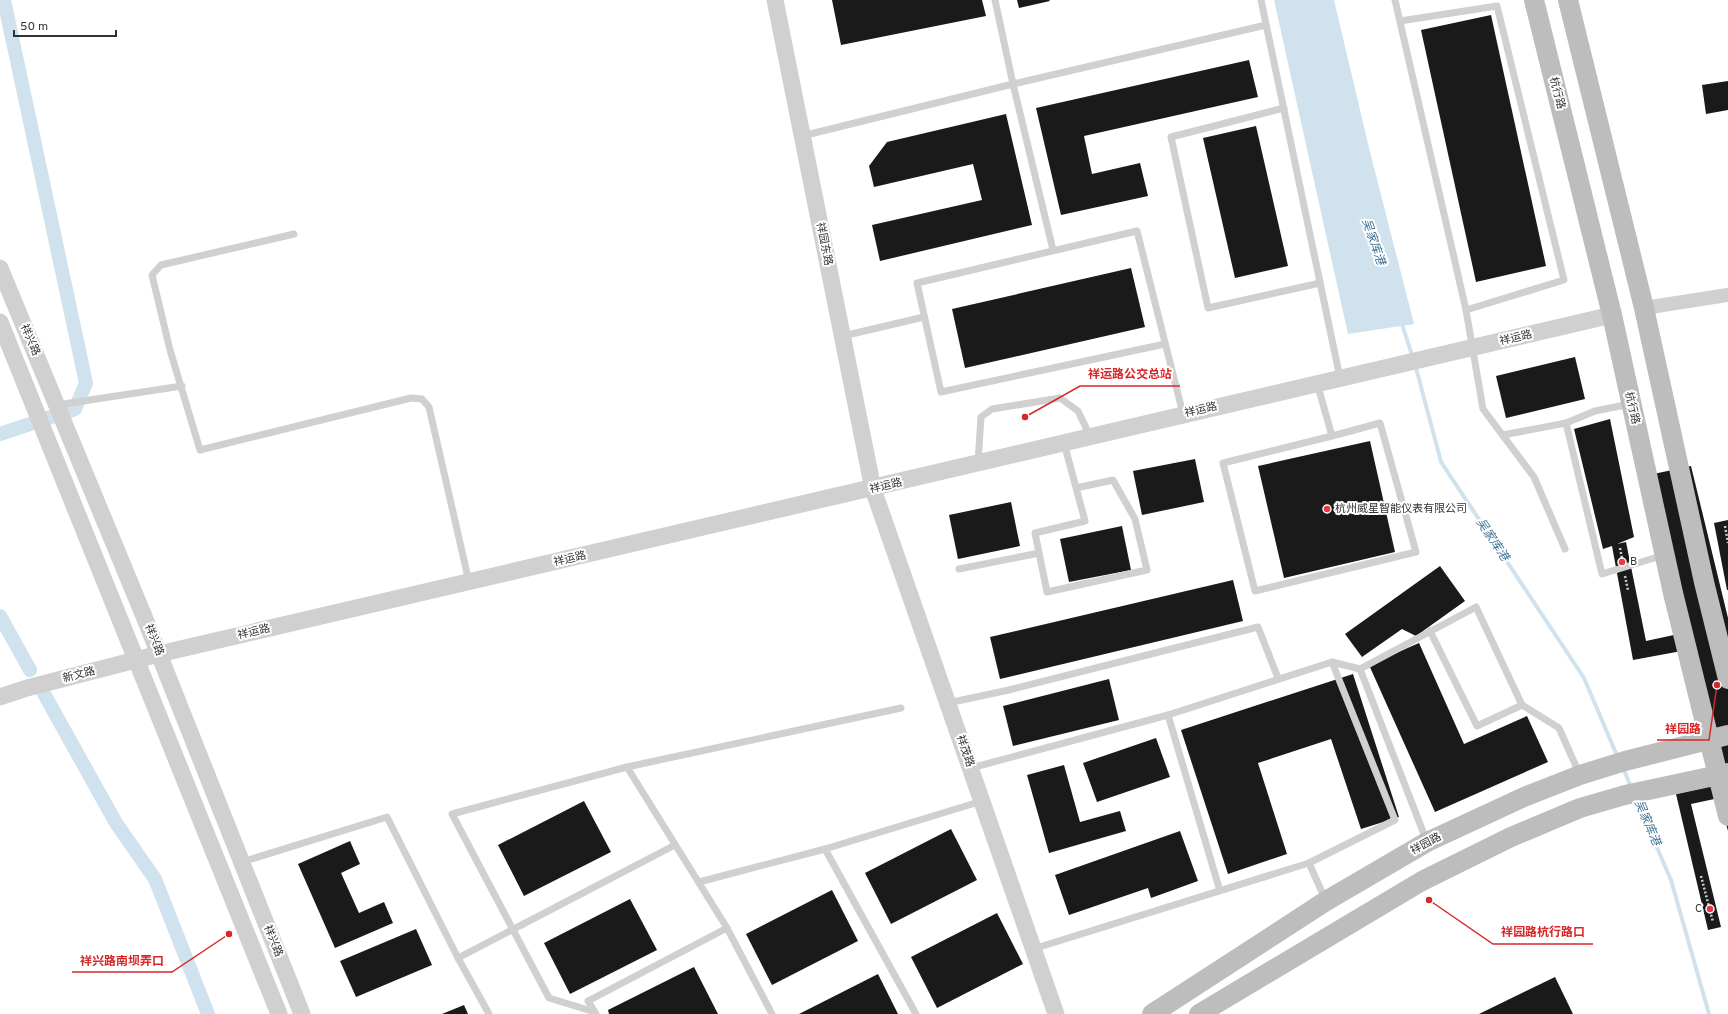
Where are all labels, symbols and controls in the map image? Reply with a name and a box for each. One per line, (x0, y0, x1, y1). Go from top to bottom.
scale bar (14, 12, 116, 38)
text: 50 m (20, 19, 48, 35)
street label: 杭行路 (1546, 75, 1568, 111)
water label: 吴家库港 (1358, 217, 1389, 269)
street label: 祥园东路 (813, 221, 835, 267)
street label: 祥兴路 (17, 322, 43, 358)
street label: 祥运路 (1498, 327, 1534, 349)
callout: 祥运路公交总站 (1080, 362, 1180, 386)
text: 祥运路公交总站 (1088, 367, 1172, 383)
street label: 杭行路 (1621, 390, 1643, 426)
street label: 祥运路 (1183, 399, 1219, 421)
street label: 祥运路 (868, 475, 904, 497)
place label: 杭州威星智能仪表有限公司 (1335, 502, 1467, 516)
marker: 杭州威星智能仪表有限公司 (1322, 504, 1332, 514)
water label: 吴家库港 (1472, 516, 1513, 566)
street label: 祥运路 (552, 548, 588, 570)
place label: B (1630, 555, 1637, 569)
marker: B (1617, 557, 1627, 567)
street label: 祥运路 (236, 621, 272, 643)
street label: 祥兴路 (141, 622, 167, 658)
street label: 新文路 (61, 664, 97, 686)
callout: 祥园路 (1657, 716, 1709, 740)
text: 祥园路 (1665, 722, 1701, 738)
street label: 祥茂路 (953, 733, 977, 769)
water label: 吴家库港 (1630, 798, 1665, 850)
street label: 祥园路 (1408, 830, 1444, 858)
place label: C (1695, 902, 1702, 916)
marker: C (1705, 904, 1715, 914)
callout: 祥园路杭行路口 (1493, 920, 1593, 944)
street label: 祥兴路 (260, 923, 286, 959)
text: 祥园路杭行路口 (1501, 925, 1585, 941)
callout: 祥兴路南坝弄口 (72, 948, 172, 972)
text: 祥兴路南坝弄口 (80, 954, 164, 970)

